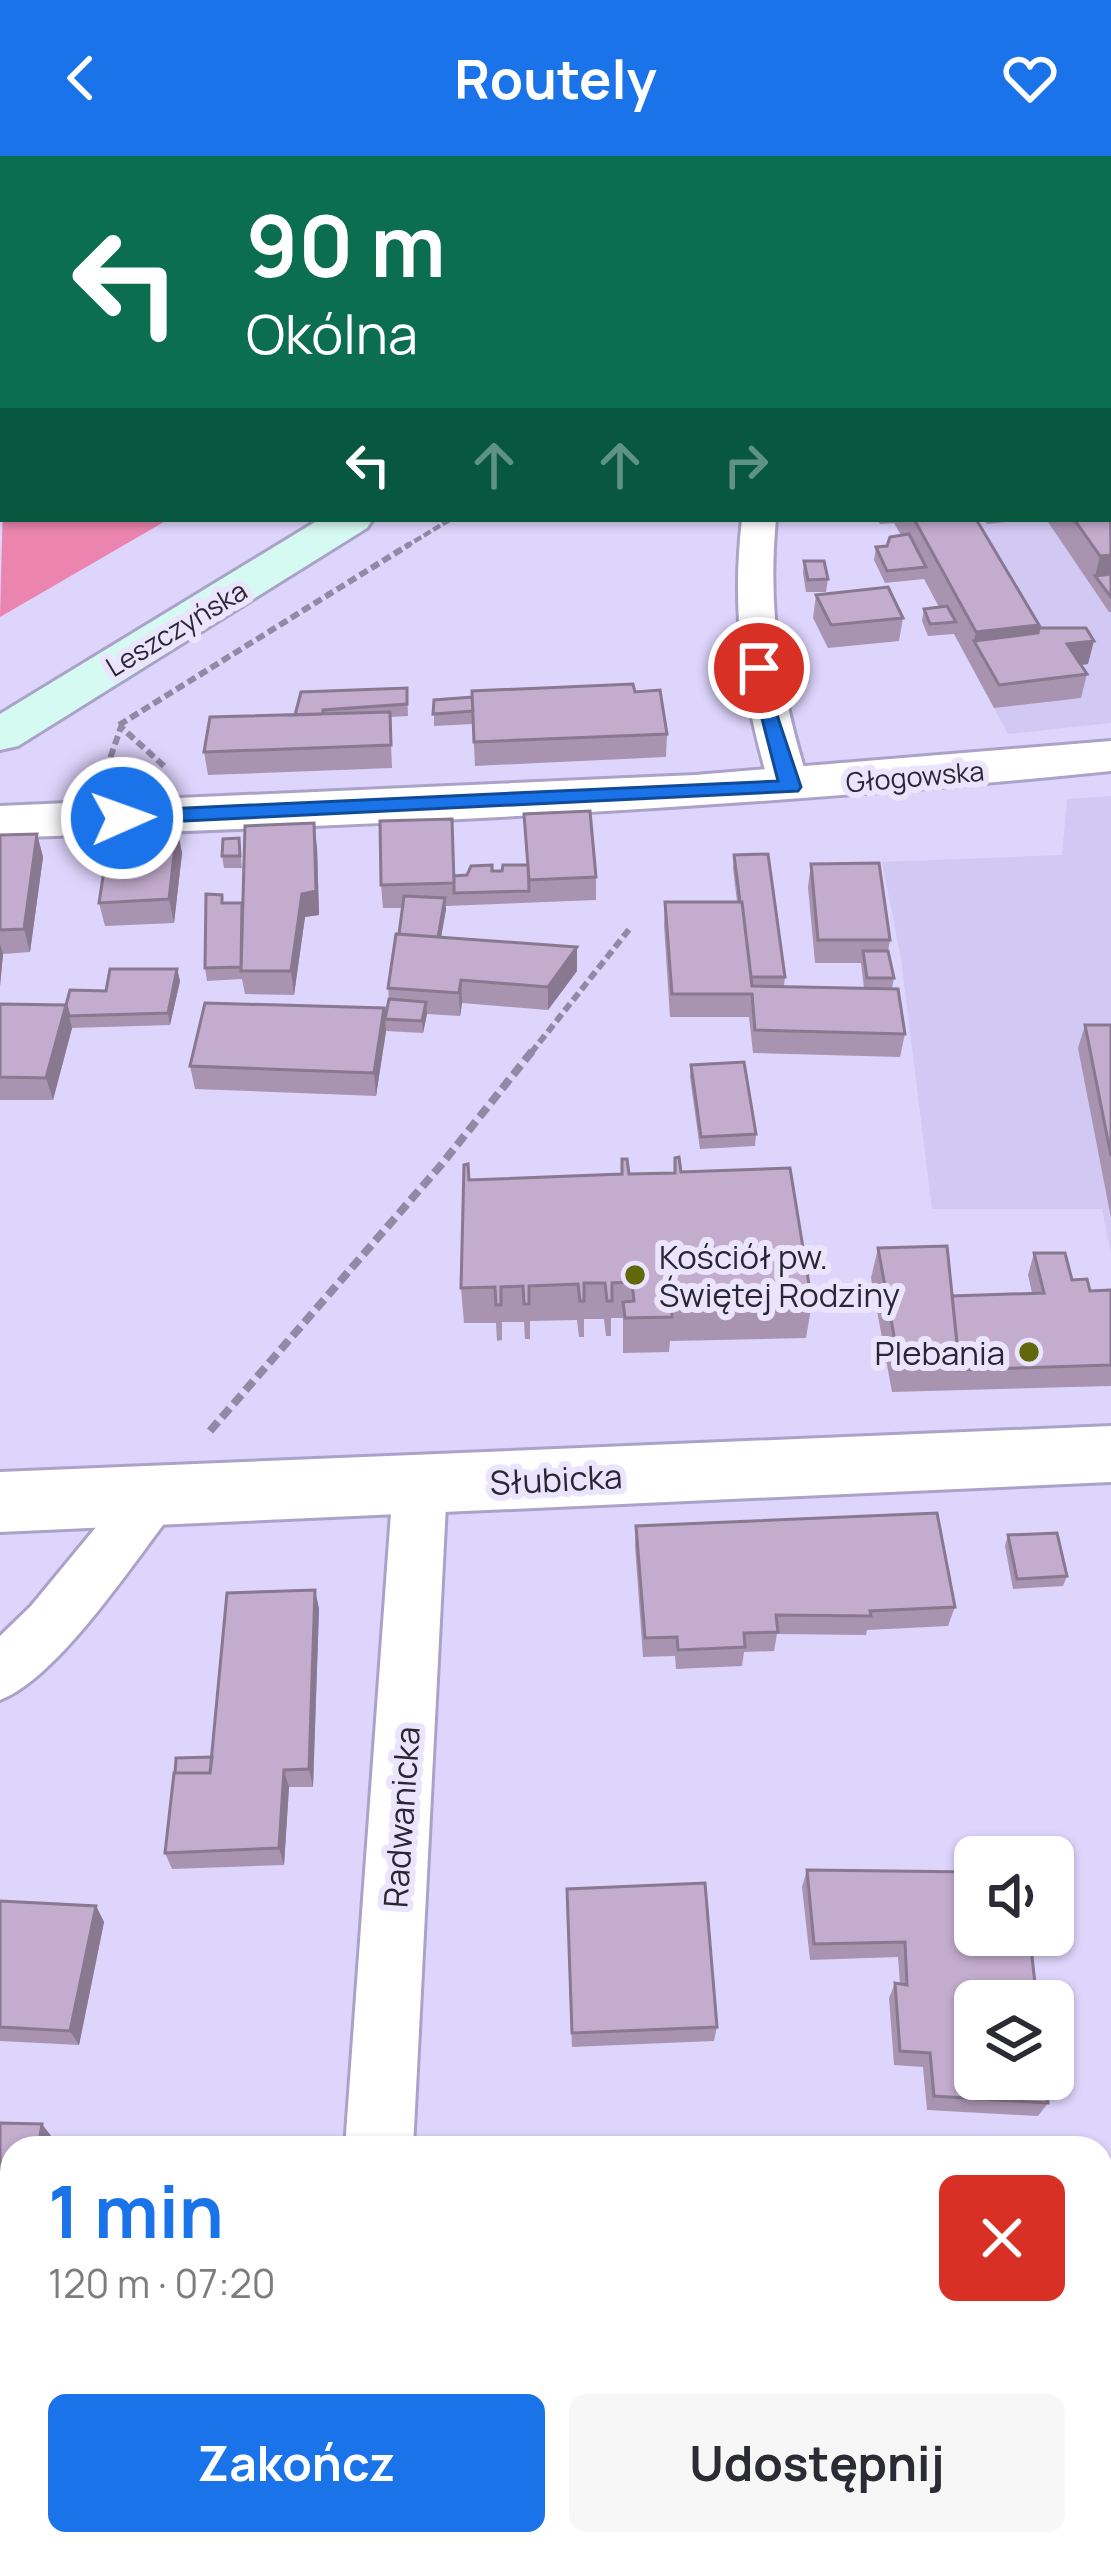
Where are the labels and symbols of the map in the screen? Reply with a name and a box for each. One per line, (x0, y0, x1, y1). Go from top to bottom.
street label: Leszczyńska (99, 571, 253, 685)
pin (708, 617, 810, 719)
street label: Głogowska (844, 752, 986, 800)
position arrow (59, 755, 185, 881)
place label: Kościół pw. Świętej Rodziny (659, 1234, 900, 1317)
marker: Kościół pw. Świętej Rodziny (622, 1262, 648, 1288)
place label: Plebania (875, 1330, 1005, 1375)
marker: Plebania (1016, 1339, 1042, 1365)
street label: Słubicka (489, 1453, 623, 1505)
street label: Radwanicka (372, 1725, 430, 1909)

